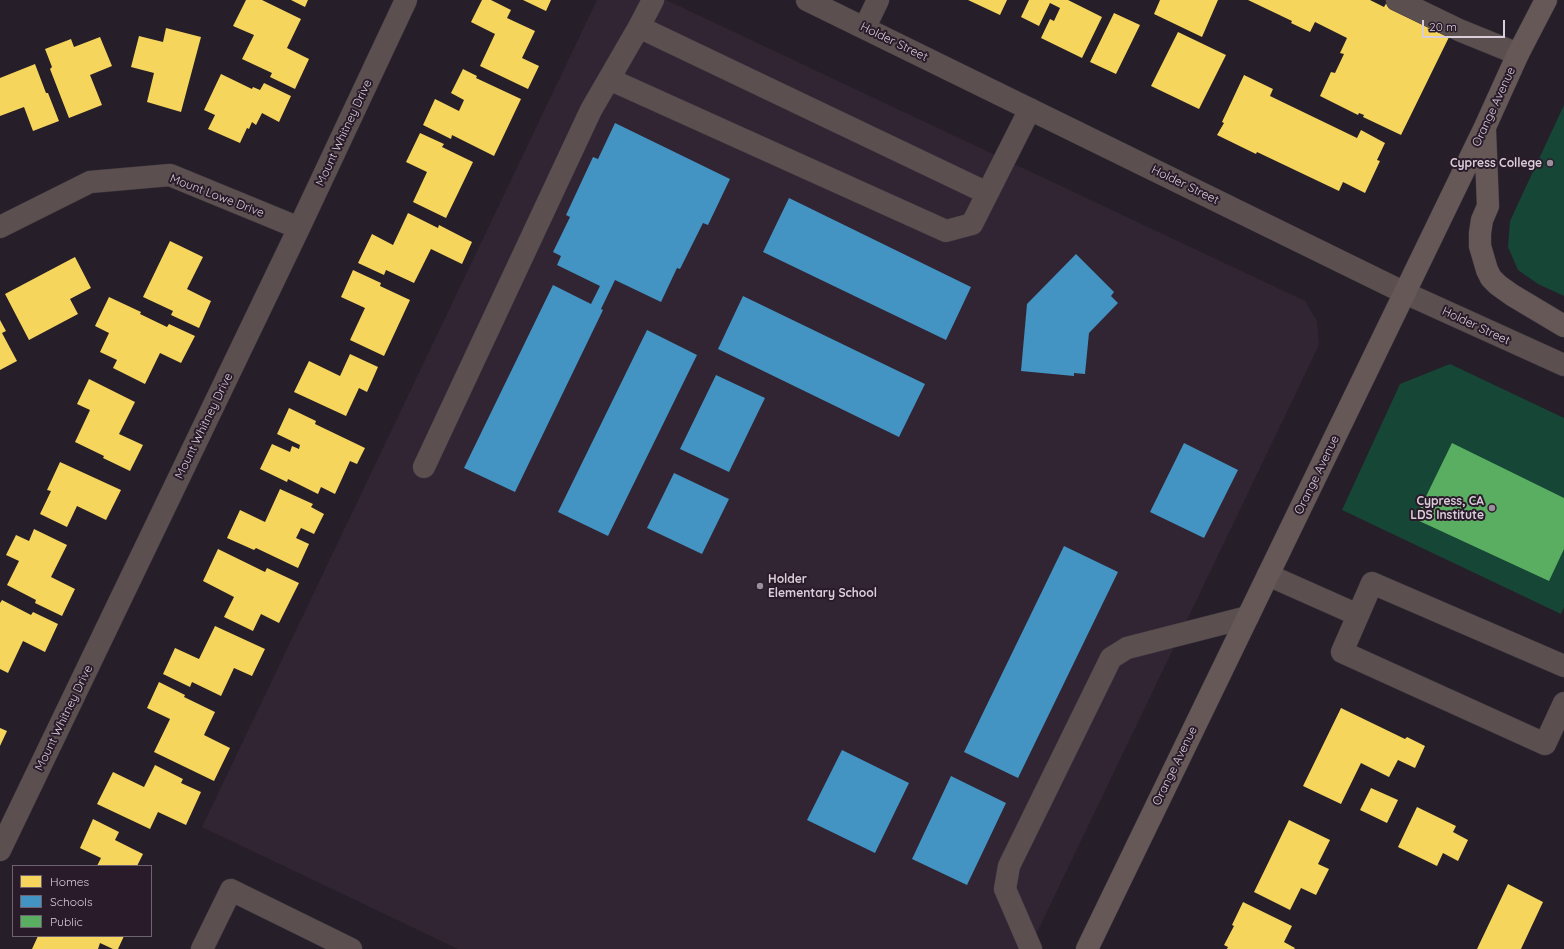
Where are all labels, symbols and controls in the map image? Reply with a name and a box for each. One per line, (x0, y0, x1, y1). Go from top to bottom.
scale bar (1424, 12, 1507, 38)
street label: Holder Street (858, 19, 930, 65)
text: 20 m (1429, 19, 1457, 34)
street label: Orange Avenue (1469, 65, 1519, 149)
street label: Mount Whitney Drive (313, 77, 375, 189)
place label: Cypress College (1450, 156, 1542, 170)
marker: Cypress College (1545, 158, 1555, 168)
street label: Holder Street (1149, 162, 1221, 208)
street label: Mount Lowe Drive (168, 171, 266, 221)
street label: Holder Street (1440, 304, 1512, 348)
street label: Mount Whitney Drive (172, 371, 236, 481)
street label: Orange Avenue (1292, 433, 1342, 517)
place label: Cypress, CA LDS Institute (1410, 494, 1484, 522)
marker: Cypress, CA LDS Institute (1487, 503, 1497, 513)
place label: Holder Elementary School (768, 572, 877, 600)
marker: Holder Elementary School (755, 581, 765, 591)
street label: Mount Whitney Drive (32, 663, 96, 773)
street label: Orange Avenue (1150, 724, 1200, 808)
legend (12, 865, 152, 937)
text: Homes (50, 874, 89, 889)
text: Schools (50, 894, 93, 909)
text: Public (50, 914, 83, 929)

